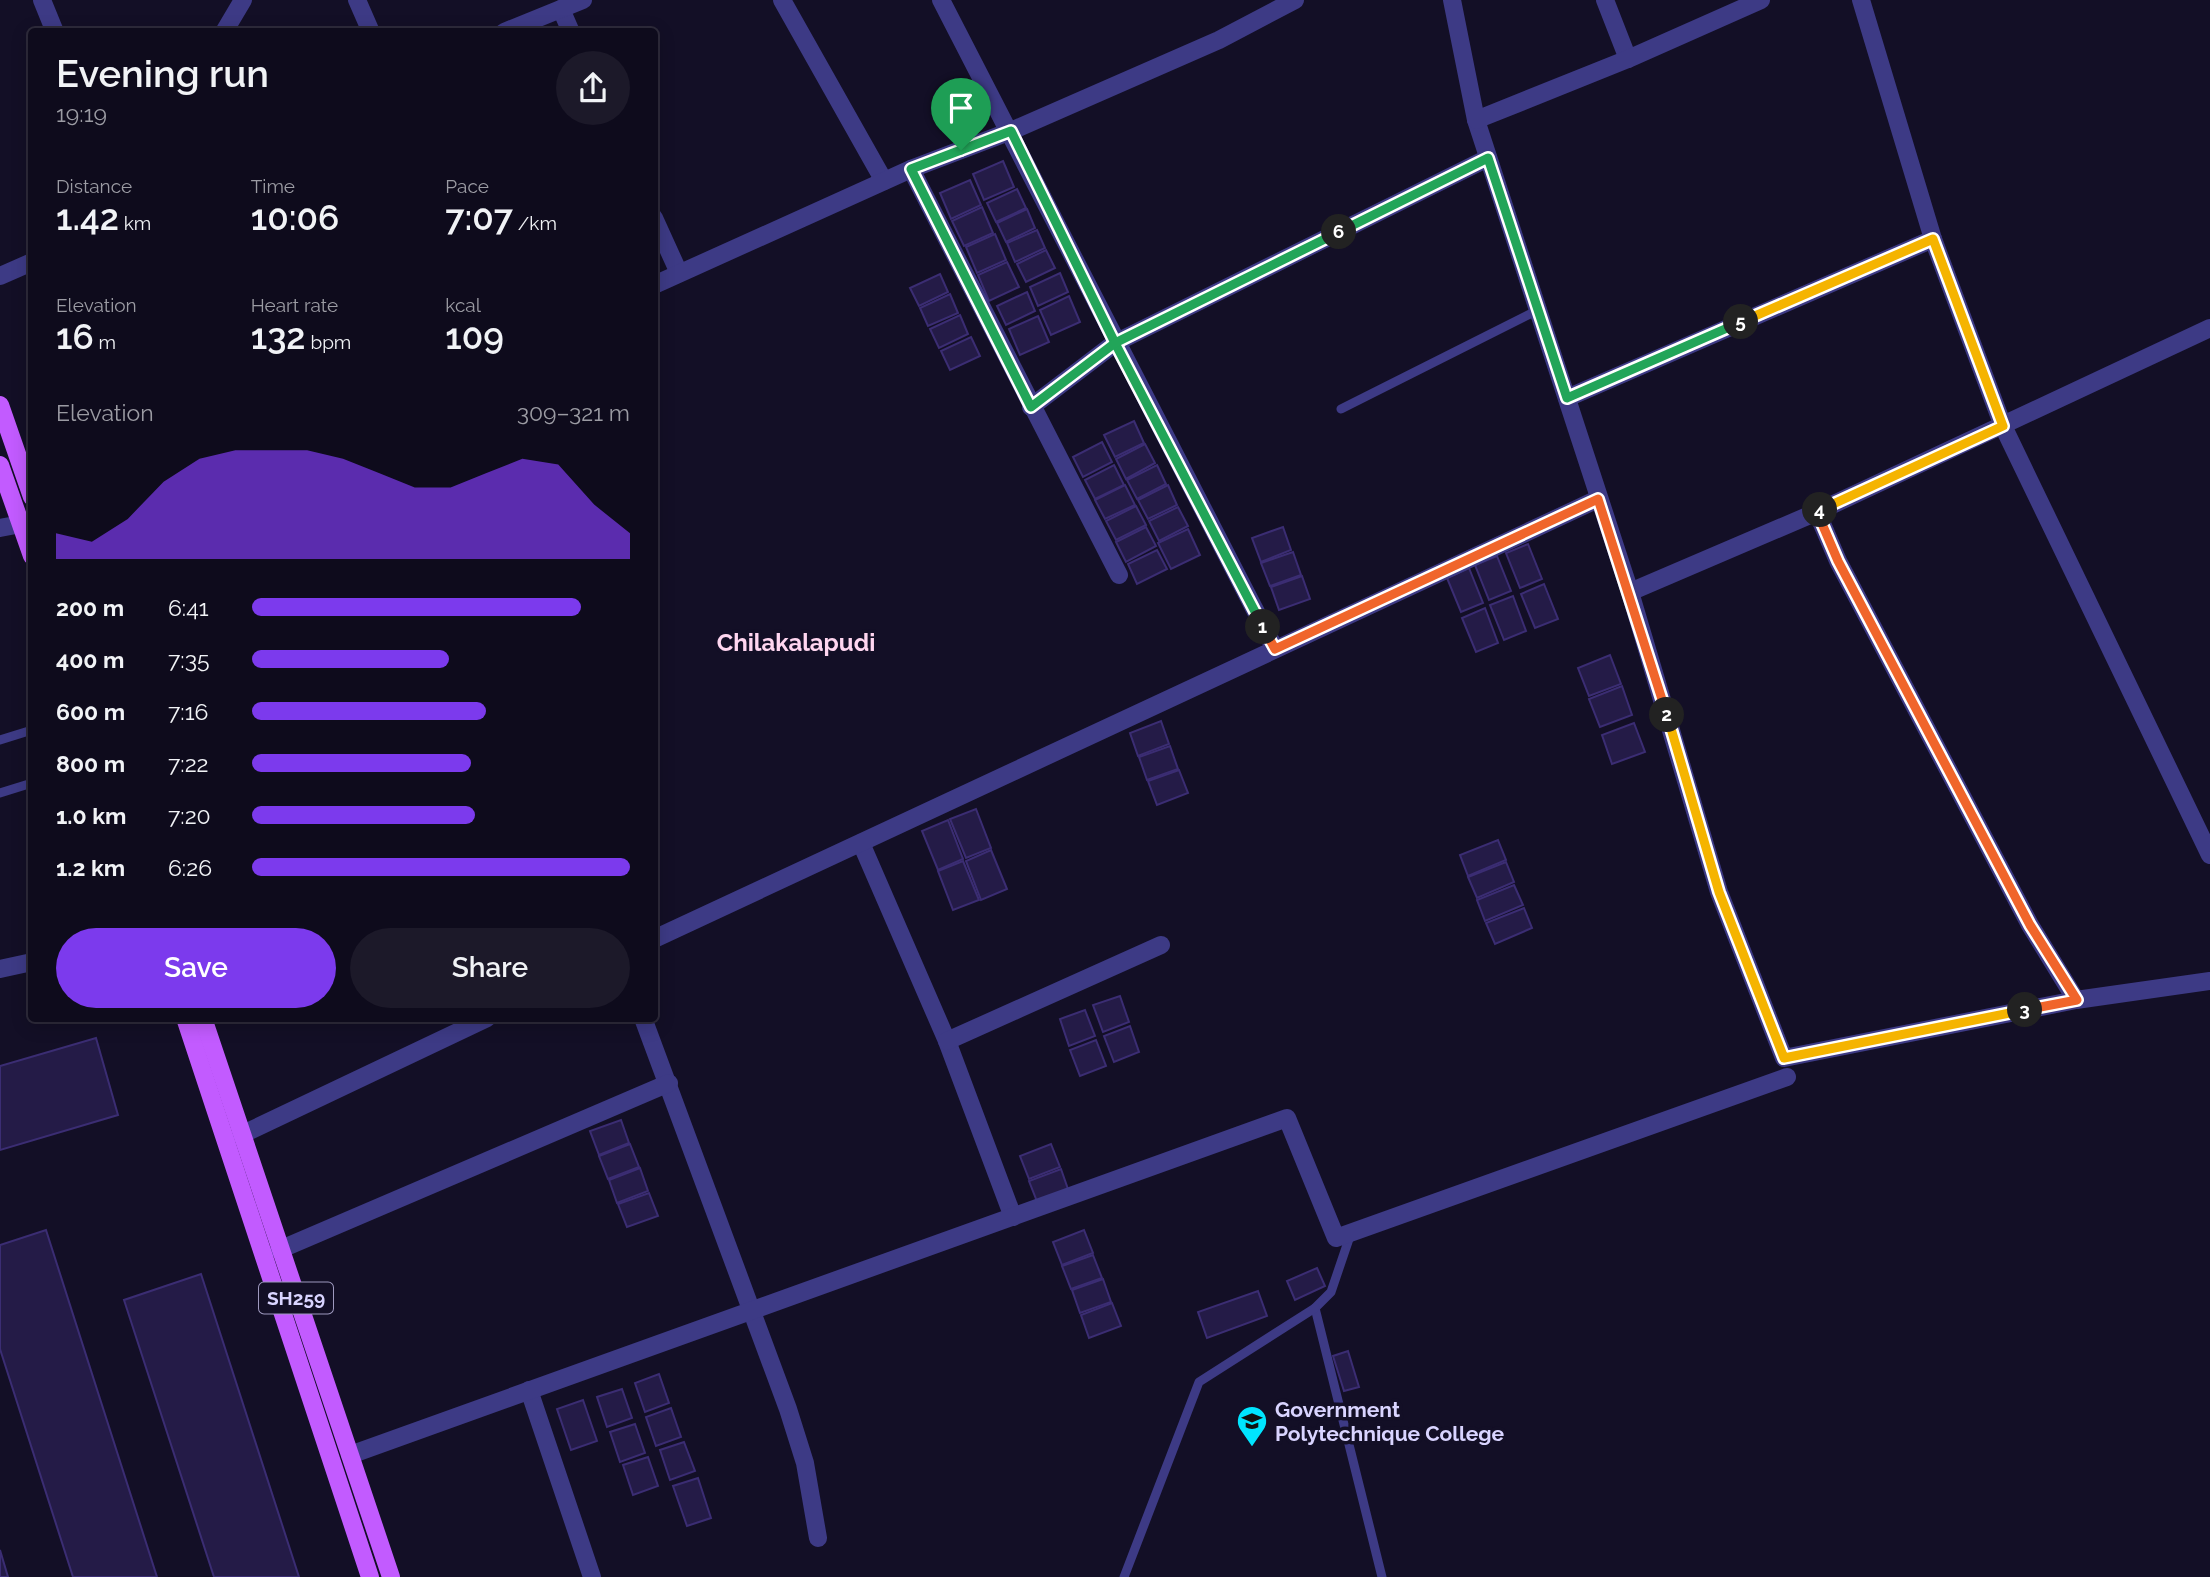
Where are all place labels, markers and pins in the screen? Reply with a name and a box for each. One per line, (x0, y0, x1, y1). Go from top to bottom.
pin (931, 78, 991, 150)
pin: 6 (1322, 215, 1356, 250)
pin: 5 (1724, 304, 1758, 340)
pin: 4 (1802, 492, 1838, 528)
pin: 1 (1246, 610, 1280, 644)
pin: 2 (1650, 698, 1684, 732)
pin: 3 (2008, 992, 2042, 1028)
place label: Government Polytechnique College (1275, 1397, 1505, 1446)
school or university icon: Government Polytechnique College (1235, 1404, 1269, 1448)

